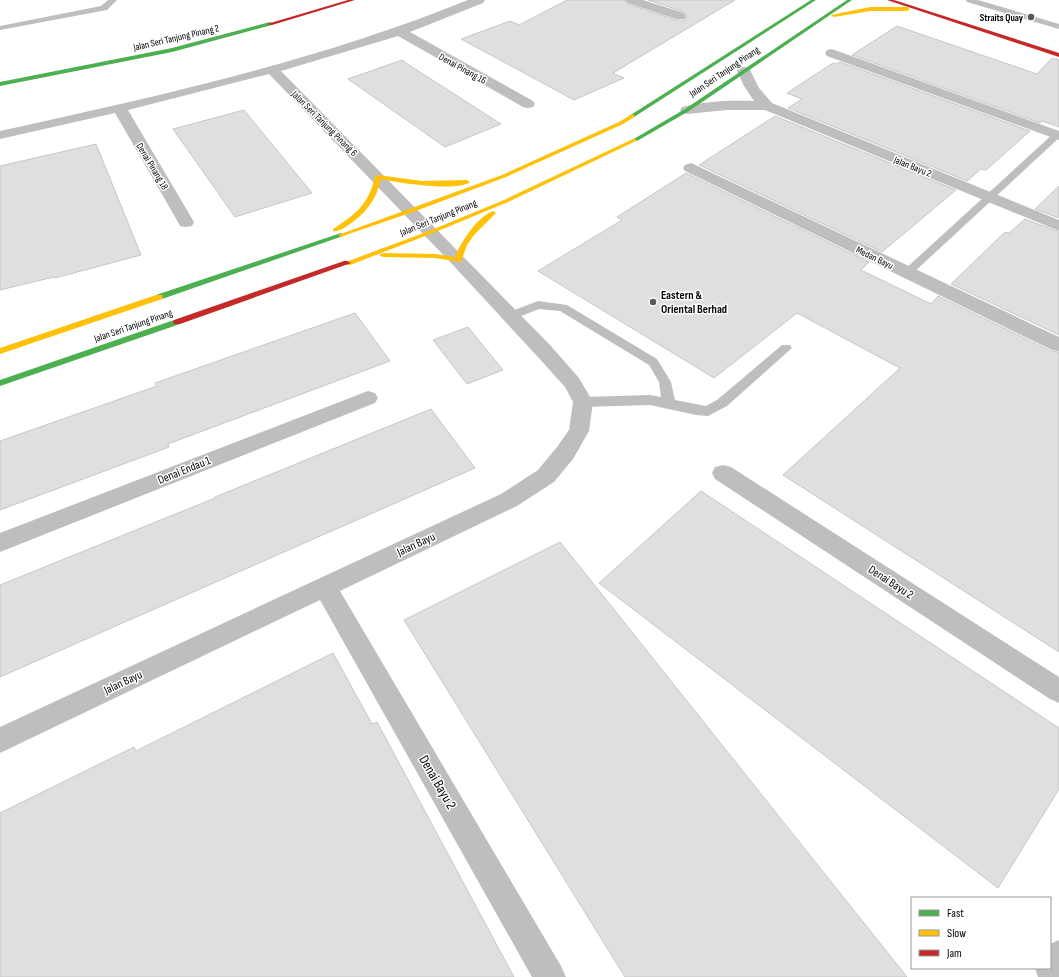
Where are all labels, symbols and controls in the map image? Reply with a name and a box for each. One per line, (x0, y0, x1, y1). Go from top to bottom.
place label: Straits Quay (980, 12, 1024, 24)
marker: Straits Quay (1026, 12, 1036, 22)
street label: Jalan Seri Tanjung Pinang 2 (131, 22, 220, 54)
street label: Jalan Seri Tanjung Pinang (686, 44, 762, 100)
street label: Denai Pinang 16 (437, 51, 488, 87)
street label: Jalan Seri Tanjung Pinang 6 (288, 88, 360, 159)
street label: Denai Pinang 18 (133, 141, 171, 192)
street label: Jalan Bayu 2 (891, 154, 933, 180)
street label: Jalan Seri Tanjung Pinang (397, 197, 479, 239)
street label: Medan Bayu (854, 244, 895, 272)
place label: Eastern & Oriental Berhad (661, 288, 727, 317)
marker: Eastern & Oriental Berhad (648, 297, 658, 307)
street label: Jalan Seri Tanjung Pinang (92, 307, 174, 345)
street label: Denai Endau 1 (156, 453, 213, 488)
street label: Jalan Bayu (394, 529, 438, 560)
street label: Denai Bayu 2 (865, 562, 916, 603)
street label: Jalan Bayu (101, 667, 145, 698)
street label: Denai Bayu 2 (415, 752, 460, 812)
legend (911, 897, 1051, 969)
text: Fast (947, 906, 964, 921)
text: Slow (947, 926, 966, 941)
text: Jam (946, 946, 962, 961)

